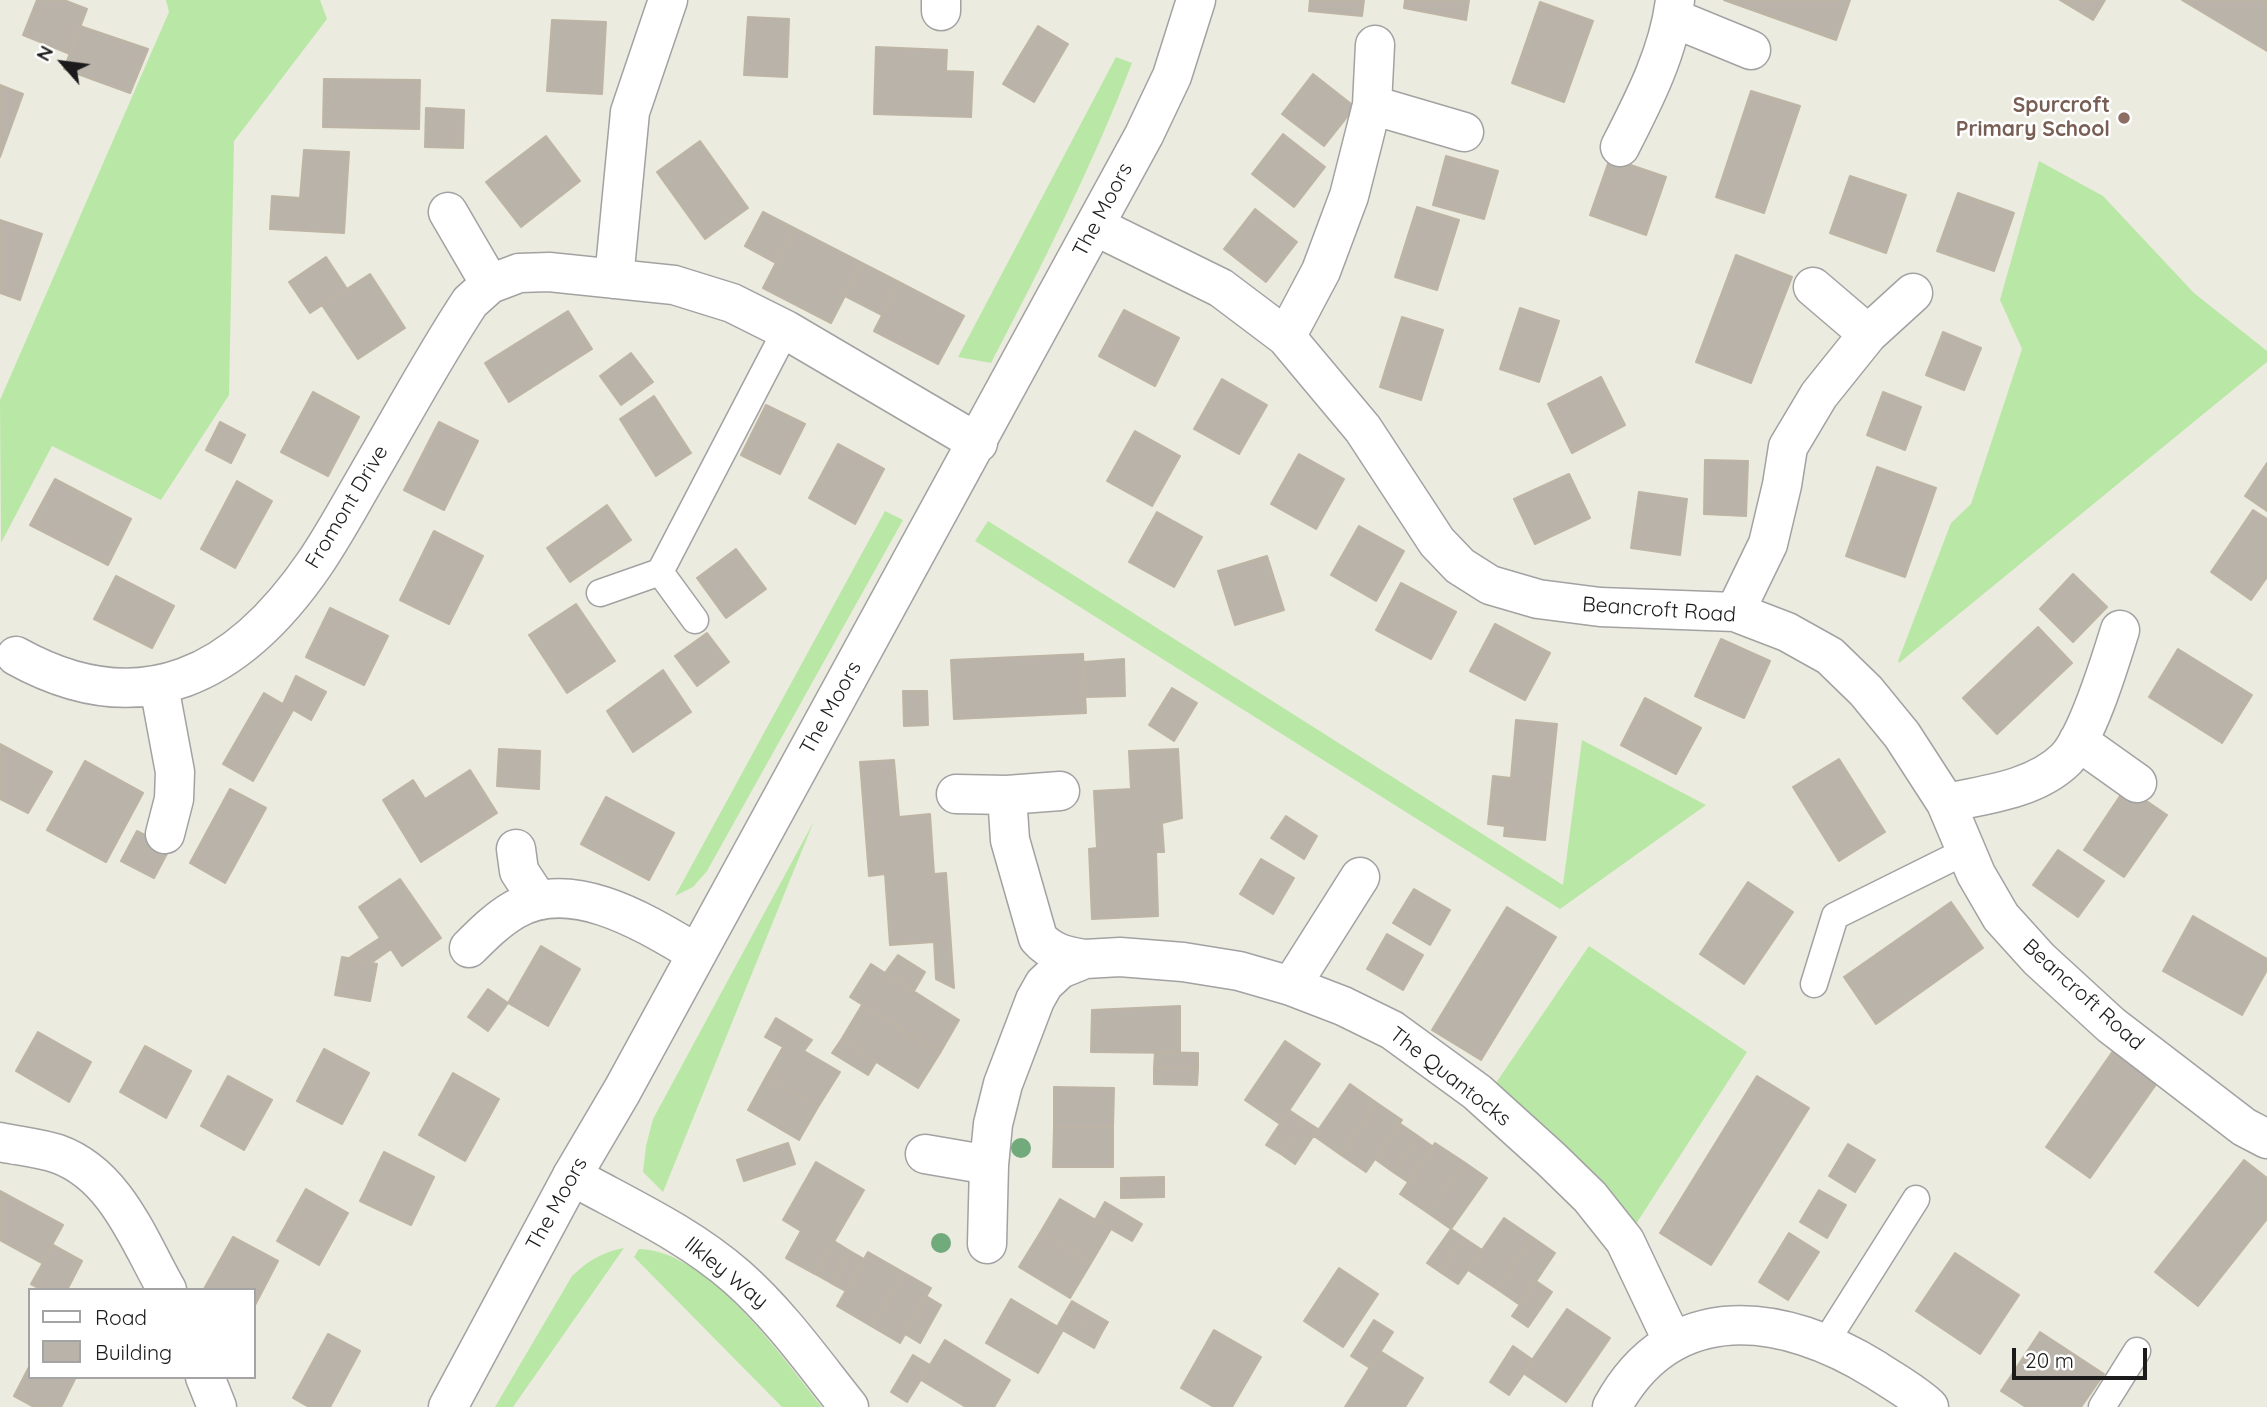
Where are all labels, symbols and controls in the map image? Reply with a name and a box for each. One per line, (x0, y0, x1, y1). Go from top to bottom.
north arrow (28, 28, 98, 98)
text: N (31, 41, 58, 65)
place label: Spurcroft Primary School (1956, 93, 2110, 143)
marker: Spurcroft Primary School (2116, 110, 2132, 126)
street label: The Moors (1068, 159, 1138, 261)
street label: Fromont Drive (300, 441, 394, 573)
street label: Beancroft Road (1581, 592, 1737, 628)
street label: The Moors (795, 657, 867, 759)
street label: Beancroft Road (2017, 934, 2149, 1056)
street label: The Quantocks (1384, 1022, 1516, 1132)
street label: The Moors (521, 1153, 593, 1255)
street label: Ilkley Way (679, 1232, 773, 1314)
legend (28, 1288, 256, 1379)
text: Road (95, 1304, 147, 1330)
scale bar (2015, 1334, 2150, 1378)
text: Building (95, 1339, 172, 1365)
text: 20 m (2025, 1347, 2074, 1373)

